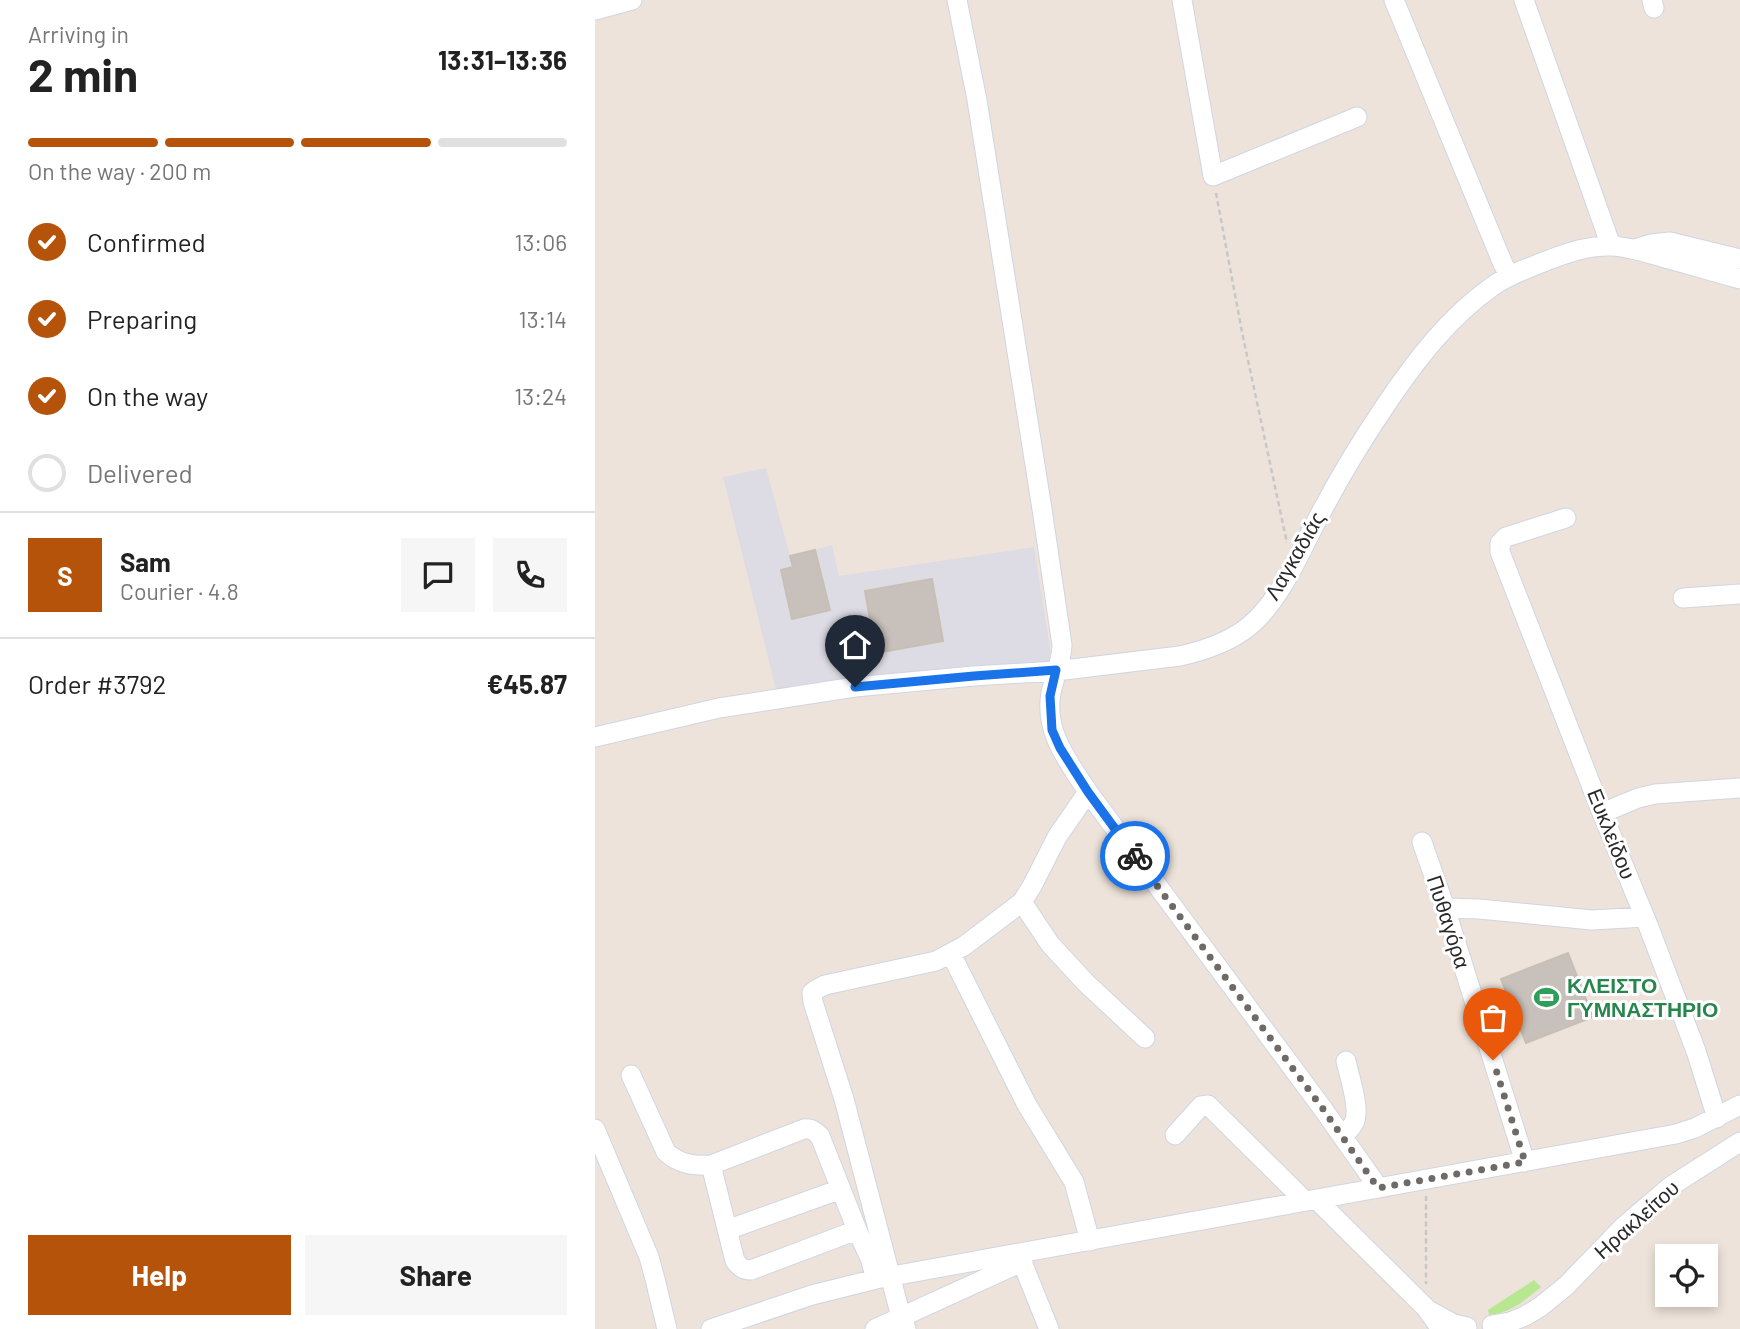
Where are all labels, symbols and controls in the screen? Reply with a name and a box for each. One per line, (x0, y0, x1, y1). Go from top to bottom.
text: Arriving in (28, 20, 129, 48)
text: 13:31–13:36 (438, 44, 567, 75)
text: 2 min (28, 46, 138, 101)
text: On the way · 200 m (28, 157, 211, 185)
icon: check (28, 223, 66, 261)
text: Confirmed (87, 226, 206, 257)
text: 13:06 (514, 228, 567, 256)
icon: check (28, 300, 66, 338)
text: Preparing (87, 303, 197, 334)
text: 13:14 (519, 305, 567, 333)
icon: check (28, 377, 66, 415)
text: On the way (87, 380, 208, 411)
text: 13:24 (514, 382, 567, 410)
text: Delivered (87, 457, 193, 488)
street label: Λαγκαδιάς (1258, 507, 1329, 604)
button: chat (401, 538, 475, 612)
button: phone (493, 538, 567, 612)
text: Sam (120, 546, 171, 577)
text: S (57, 560, 73, 591)
text: Courier · 4.8 (120, 577, 239, 605)
pin (825, 615, 885, 687)
icon: home (836, 626, 874, 664)
text: Order #3792 (28, 668, 167, 699)
text: €45.87 (487, 668, 567, 699)
street label: Ευκλείδου (1583, 785, 1642, 882)
courier (1100, 821, 1170, 891)
icon: bike (1116, 837, 1154, 875)
street label: Πυθαγόρα (1423, 872, 1476, 971)
place label: ΚΛΕΙΣΤΟ ΓΥΜΝΑΣΤΗΡΙΟ (1567, 972, 1718, 1021)
sports icon: ΚΛΕΙΣΤΟ ΓΥΜΝΑΣΤΗΡΙΟ (1533, 984, 1561, 1012)
pin (1463, 988, 1523, 1060)
icon: bag (1474, 999, 1512, 1037)
street label: Ηρακλείτου (1588, 1174, 1684, 1263)
button: Help (28, 1235, 291, 1315)
button: Share (305, 1235, 567, 1315)
map controls (1655, 1244, 1718, 1307)
button: locate (1655, 1244, 1718, 1307)

